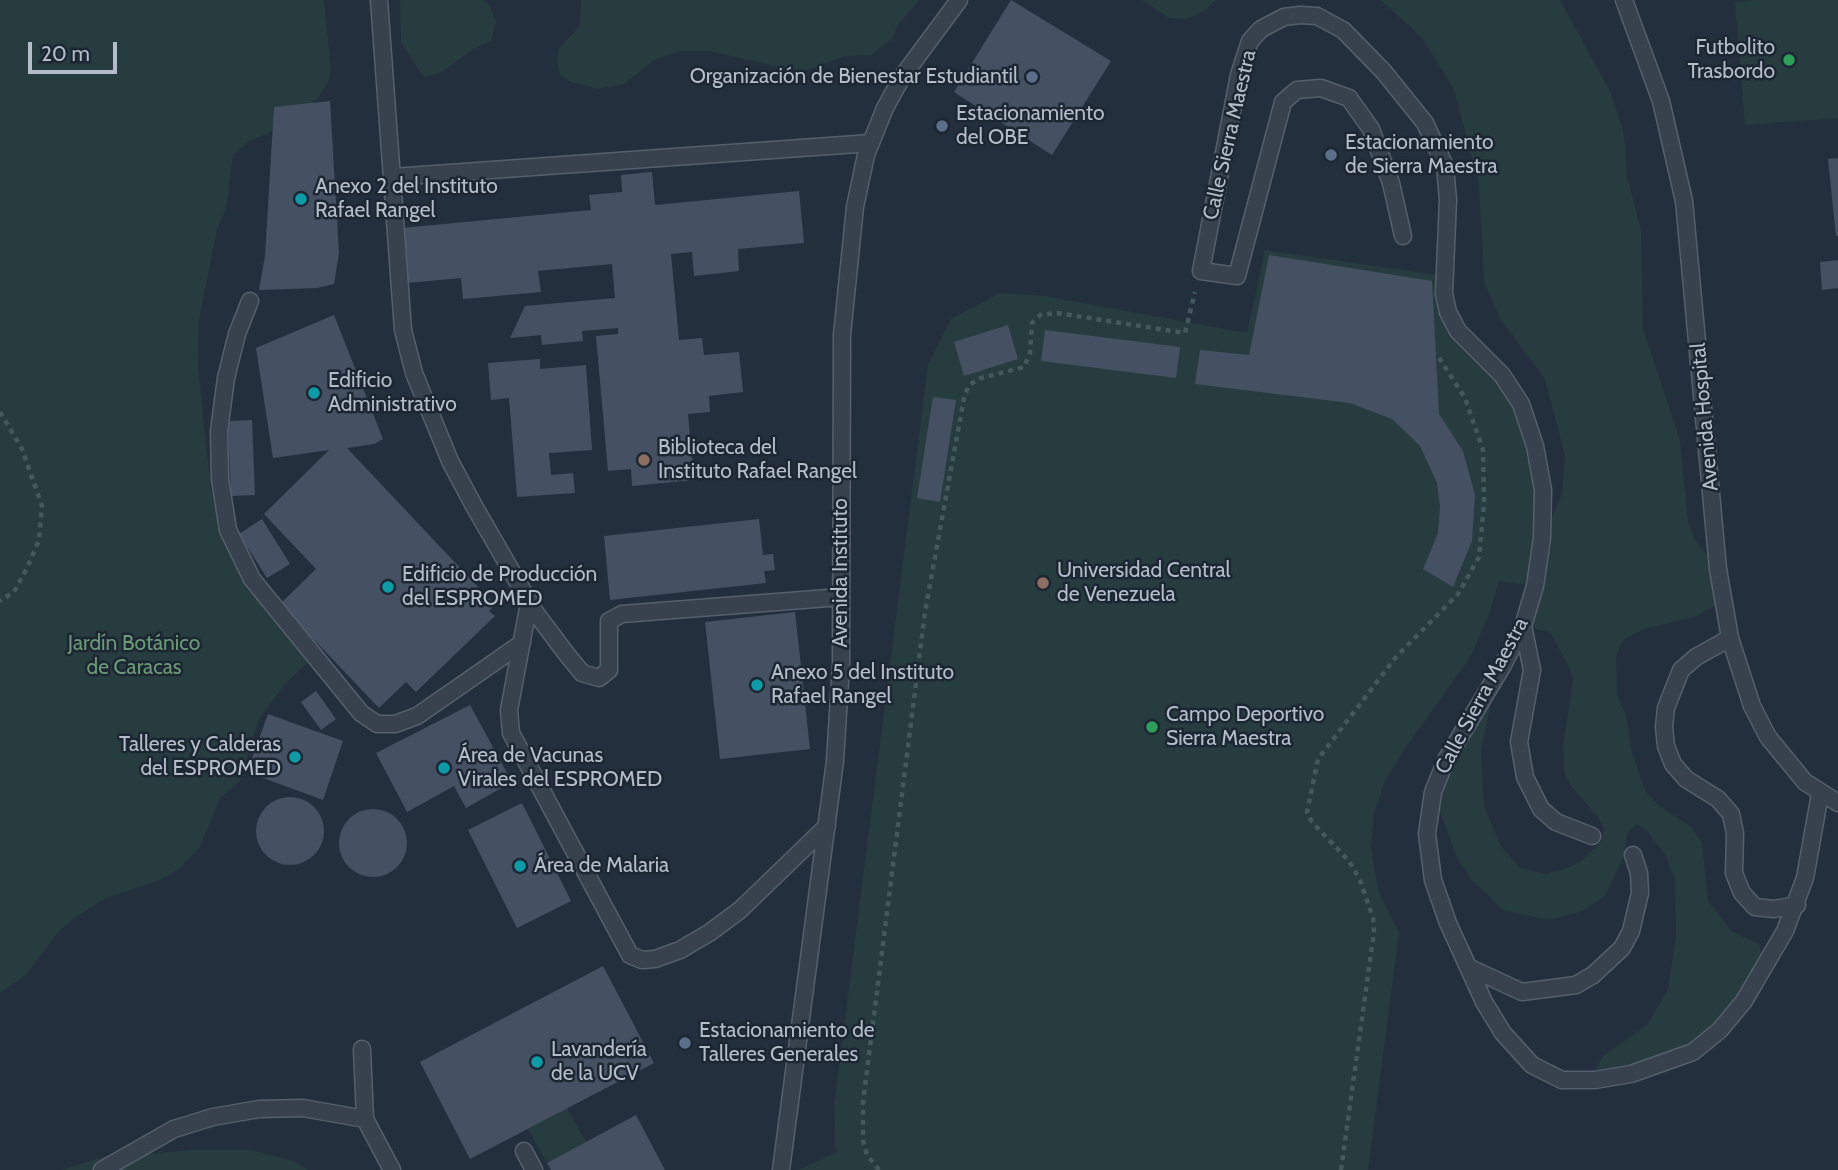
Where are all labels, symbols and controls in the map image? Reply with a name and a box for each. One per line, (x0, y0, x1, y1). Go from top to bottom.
scale bar (32, 28, 121, 72)
place label: Futbolito Trasbordo (1688, 35, 1775, 85)
text: 20 m (41, 41, 90, 66)
street label: Calle Sierra Maestra (1198, 48, 1262, 222)
marker: Futbolito Trasbordo (1781, 52, 1797, 68)
place label: Organización de Bienestar Estudiantil (690, 64, 1018, 90)
marker: Organización de Bienestar Estudiantil (1024, 69, 1040, 85)
place label: Estacionamiento del OBE (956, 101, 1104, 151)
marker: Estacionamiento del OBE (934, 118, 950, 134)
place label: Estacionamiento de Sierra Maestra (1345, 130, 1498, 180)
marker: Estacionamiento de Sierra Maestra (1323, 147, 1339, 163)
place label: Anexo 2 del Instituto Rafael Rangel (315, 174, 498, 224)
marker: Anexo 2 del Instituto Rafael Rangel (293, 191, 309, 207)
street label: Avenida Hospital (1686, 342, 1724, 492)
place label: Edificio Administrativo (328, 368, 457, 418)
marker: Edificio Administrativo (306, 385, 322, 401)
place label: Biblioteca del Instituto Rafael Rangel (658, 435, 857, 485)
marker: Biblioteca del Instituto Rafael Rangel (636, 452, 652, 468)
street label: Avenida Instituto (828, 498, 854, 648)
place label: Universidad Central de Venezuela (1057, 558, 1230, 608)
place label: Edificio de Producción del ESPROMED (402, 562, 597, 612)
marker: Universidad Central de Venezuela (1035, 575, 1051, 591)
marker: Edificio de Producción del ESPROMED (380, 579, 396, 595)
street label: Calle Sierra Maestra (1430, 613, 1534, 779)
park label: Jardín Botánico de Caracas (68, 631, 200, 681)
place label: Anexo 5 del Instituto Rafael Rangel (771, 660, 954, 710)
marker: Anexo 5 del Instituto Rafael Rangel (749, 677, 765, 693)
place label: Campo Deportivo Sierra Maestra (1166, 702, 1324, 752)
marker: Campo Deportivo Sierra Maestra (1144, 719, 1160, 735)
place label: Talleres y Calderas del ESPROMED (119, 732, 281, 782)
place label: Área de Vacunas Virales del ESPROMED (458, 743, 662, 793)
marker: Talleres y Calderas del ESPROMED (287, 749, 303, 765)
marker: Área de Vacunas Virales del ESPROMED (436, 760, 452, 776)
place label: Área de Malaria (534, 853, 669, 879)
marker: Área de Malaria (512, 858, 528, 874)
place label: Estacionamiento de Talleres Generales (699, 1018, 875, 1068)
marker: Estacionamiento de Talleres Generales (677, 1035, 693, 1051)
place label: Lavandería de la UCV (551, 1037, 647, 1087)
marker: Lavandería de la UCV (529, 1054, 545, 1070)

